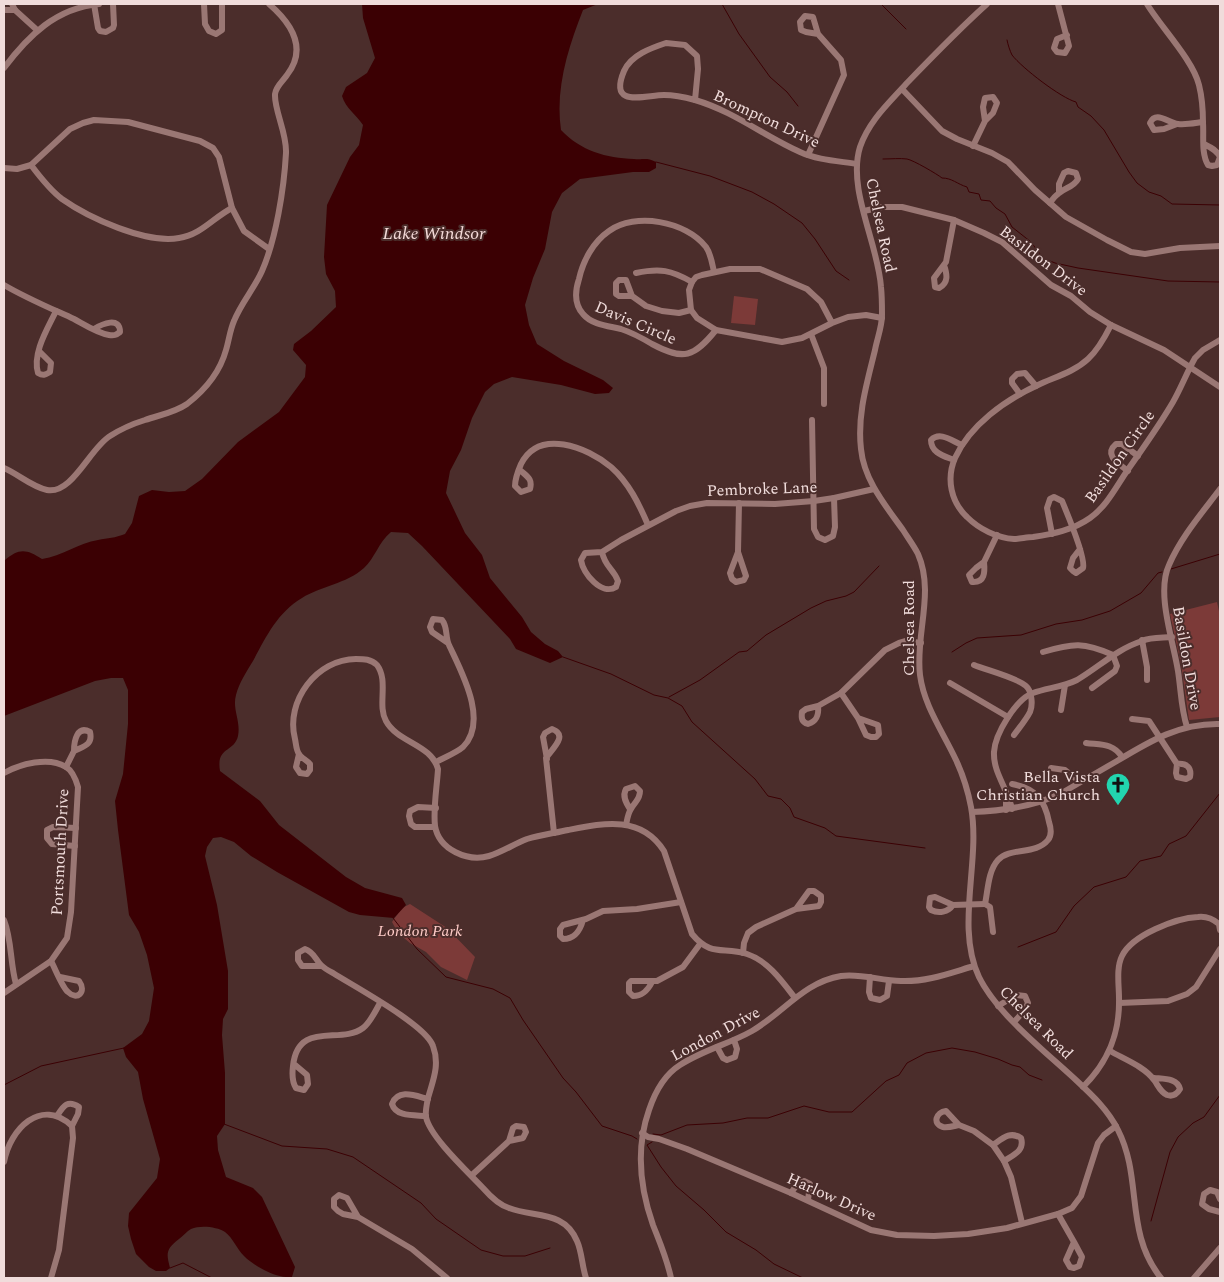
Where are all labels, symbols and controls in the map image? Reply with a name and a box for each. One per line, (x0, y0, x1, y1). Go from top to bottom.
street label: Brompton Drive (709, 84, 824, 154)
street label: Chelsea Road (859, 176, 903, 275)
water label: Lake Windsor (383, 220, 486, 247)
street label: Basildon Drive (994, 220, 1093, 302)
street label: Davis Circle (591, 295, 680, 351)
street label: Basildon Circle (1079, 405, 1161, 508)
street label: Pembroke Lane (706, 475, 818, 503)
street label: Chelsea Road (897, 580, 921, 676)
street label: Basildon Drive (1166, 604, 1208, 712)
place label: Bella Vista Christian Church (976, 765, 1100, 807)
church icon: Bella Vista Christian Church (1105, 772, 1131, 806)
street label: Portsmouth Drive (45, 788, 75, 916)
park label: London Park (378, 919, 463, 943)
street label: Chelsea Road (994, 980, 1079, 1065)
street label: London Drive (667, 1000, 764, 1068)
street label: Harlow Drive (783, 1166, 880, 1227)

